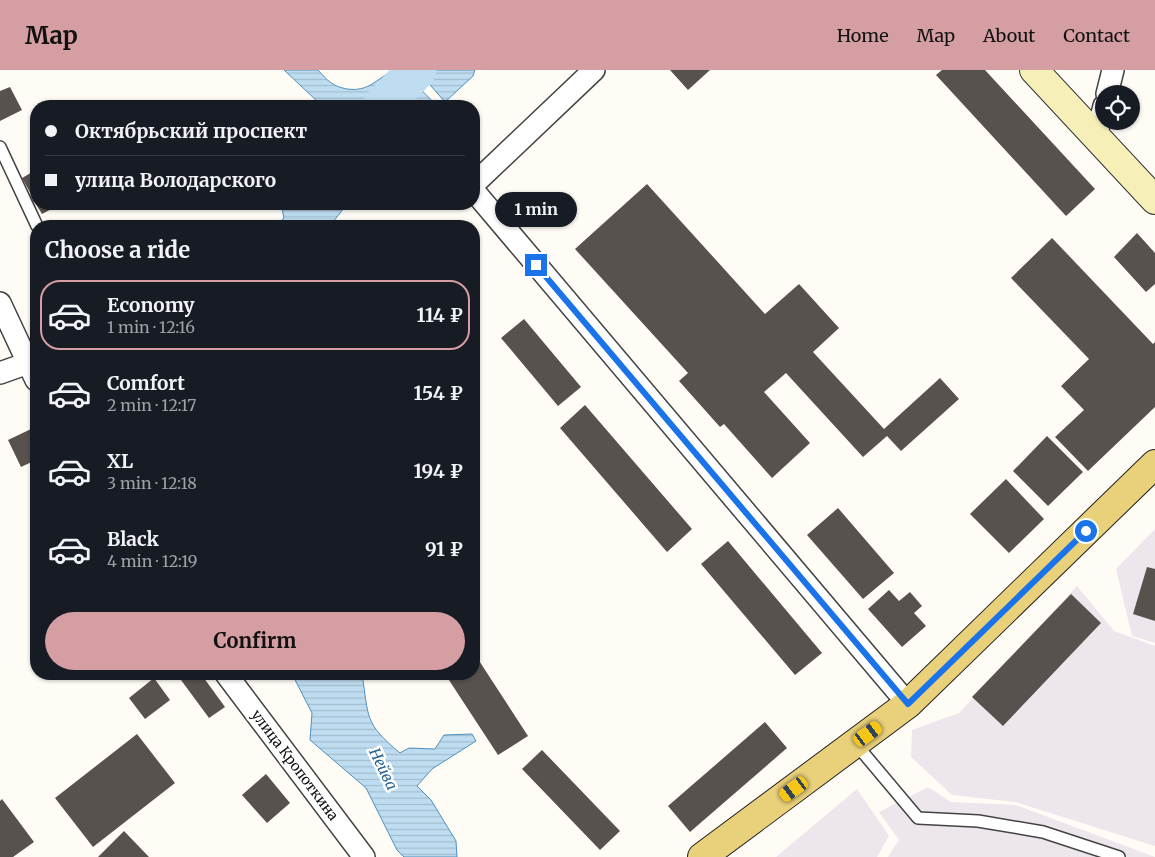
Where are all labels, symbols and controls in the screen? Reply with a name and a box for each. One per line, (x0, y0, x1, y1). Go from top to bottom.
text: Map (25, 20, 78, 51)
text: Home (837, 24, 889, 47)
text: Map (917, 24, 955, 47)
text: About (983, 24, 1035, 47)
text: Contact (1063, 24, 1130, 47)
map controls (1095, 85, 1140, 130)
button: locate (1095, 85, 1140, 130)
text: Октябрьский проспект (75, 119, 307, 143)
text: улица Володарского (75, 168, 276, 192)
callout: 1 min (495, 192, 577, 228)
text: 1 min (514, 199, 558, 219)
text: Choose a ride (45, 236, 190, 264)
route end (525, 254, 547, 276)
icon: car (47, 293, 92, 338)
text: Economy (107, 293, 195, 317)
text: 114 ₽ (417, 303, 463, 327)
text: 1 min · 12:16 (107, 317, 195, 337)
icon: car (47, 371, 92, 416)
text: Comfort (107, 371, 185, 395)
text: 154 ₽ (414, 381, 463, 405)
text: 2 min · 12:17 (107, 395, 196, 415)
icon: car (47, 449, 92, 494)
text: XL (107, 449, 133, 473)
text: 194 ₽ (414, 459, 463, 483)
text: 3 min · 12:18 (107, 473, 197, 493)
route start (1075, 520, 1097, 542)
icon: car (47, 527, 92, 572)
text: Black (107, 527, 159, 551)
text: 91 ₽ (425, 537, 463, 561)
text: 4 min · 12:19 (107, 551, 197, 571)
button: Confirm (45, 612, 465, 670)
street label: улица Кропоткина (247, 706, 343, 824)
car (851, 719, 884, 749)
water label: Нейва (365, 745, 402, 793)
car (777, 774, 810, 804)

